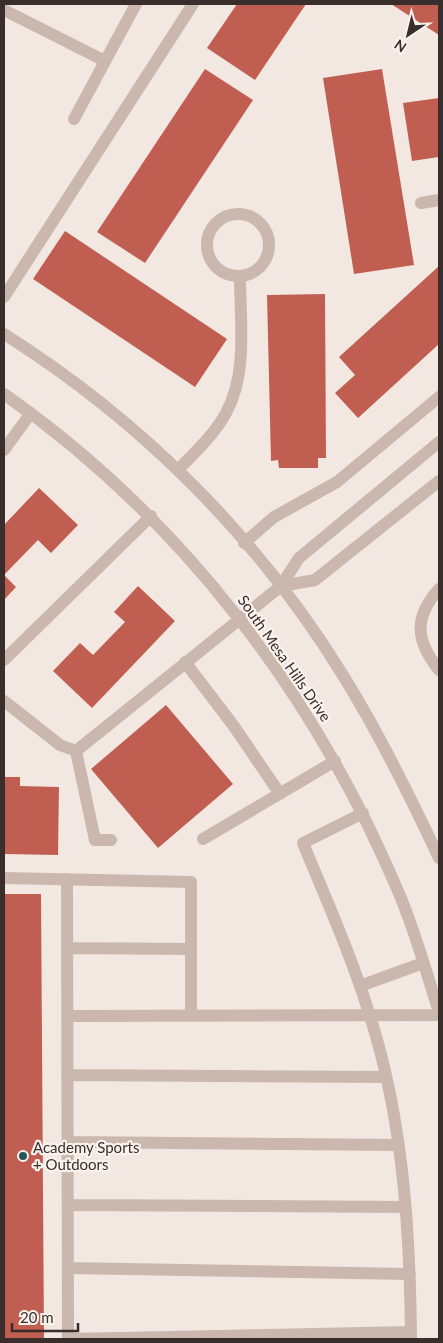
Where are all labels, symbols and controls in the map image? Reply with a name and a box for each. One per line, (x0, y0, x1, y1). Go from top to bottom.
north arrow (383, 10, 433, 60)
text: N (391, 36, 410, 56)
street label: South Mesa Hills Drive (235, 591, 335, 725)
place label: Academy Sports + Outdoors (33, 1138, 139, 1173)
marker: Academy Sports + Outdoors (17, 1150, 29, 1162)
scale bar (12, 1300, 79, 1332)
text: 20 m (20, 1308, 54, 1326)

